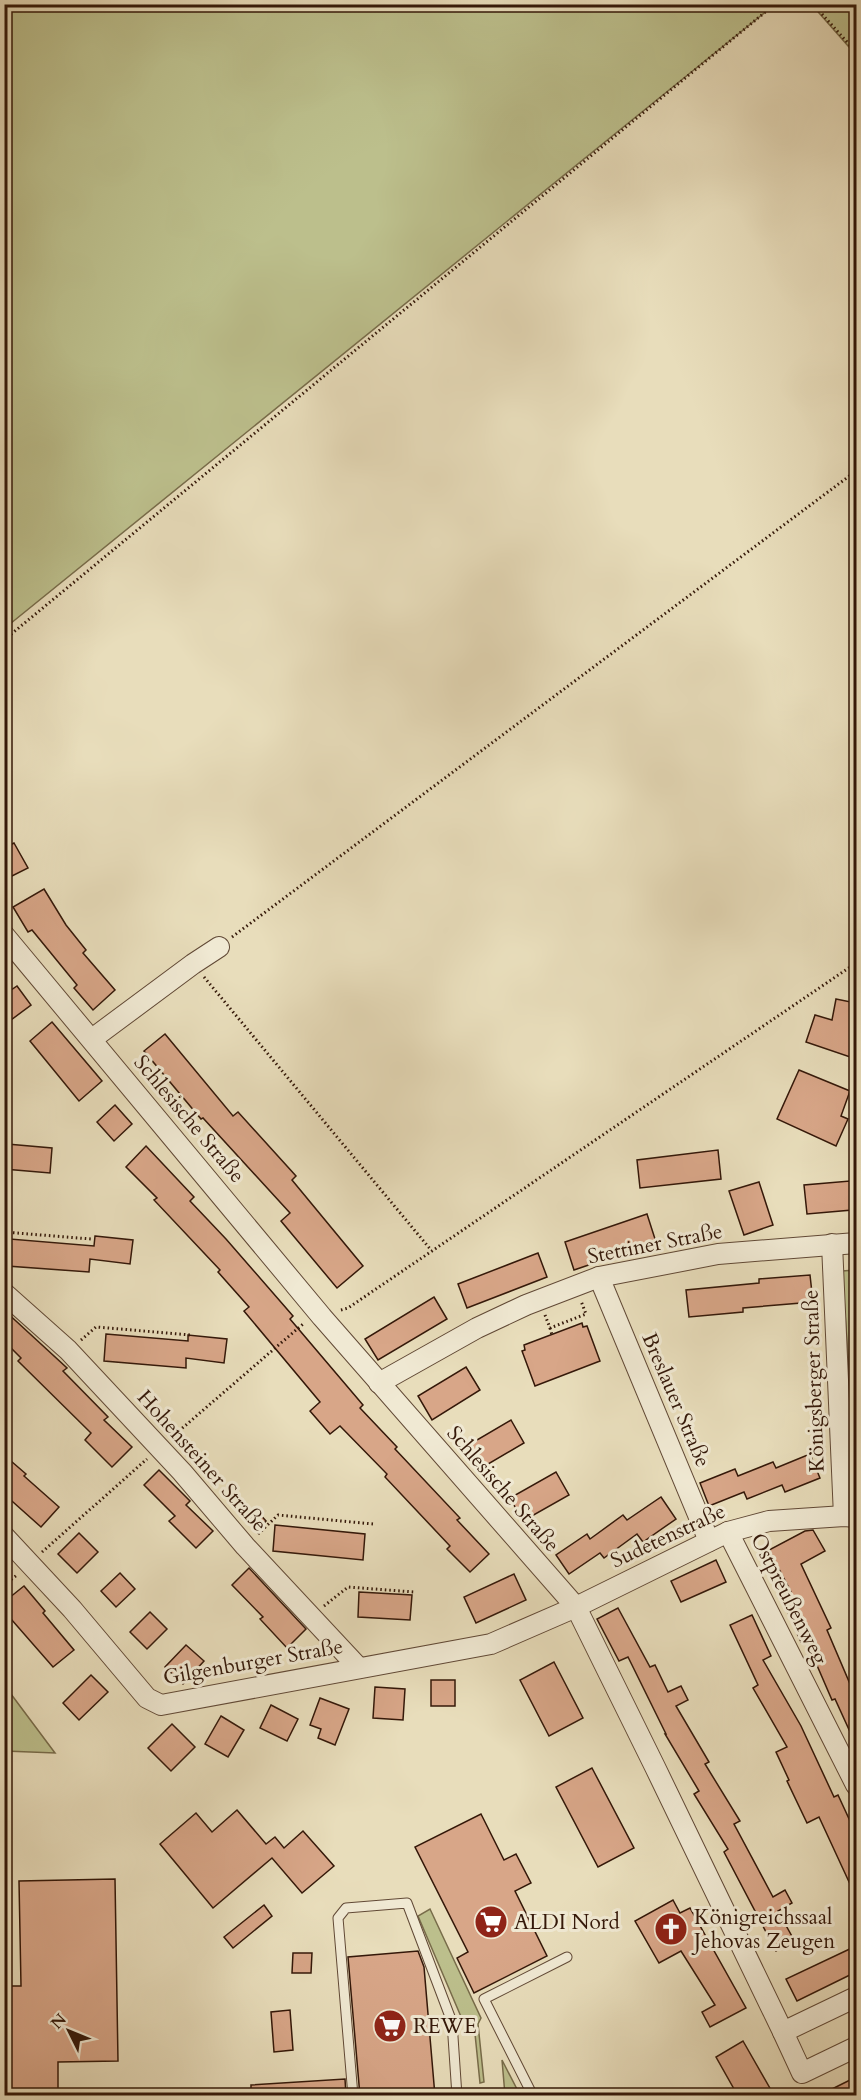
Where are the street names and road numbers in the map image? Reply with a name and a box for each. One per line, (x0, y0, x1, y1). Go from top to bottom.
street label: Schlesische Straße (127, 1049, 251, 1189)
street label: Stettiner Straße (585, 1217, 725, 1271)
street label: Königsberger Straße (796, 1289, 832, 1473)
street label: Breslauer Straße (635, 1328, 717, 1472)
street label: Hohensteiner Straße (130, 1384, 274, 1538)
street label: Schlesische Straße (440, 1420, 566, 1558)
street label: Sudetenstraße (606, 1497, 730, 1575)
street label: Ostpreußenweg (743, 1528, 835, 1670)
street label: Gilgenburger Straße (161, 1632, 345, 1692)

